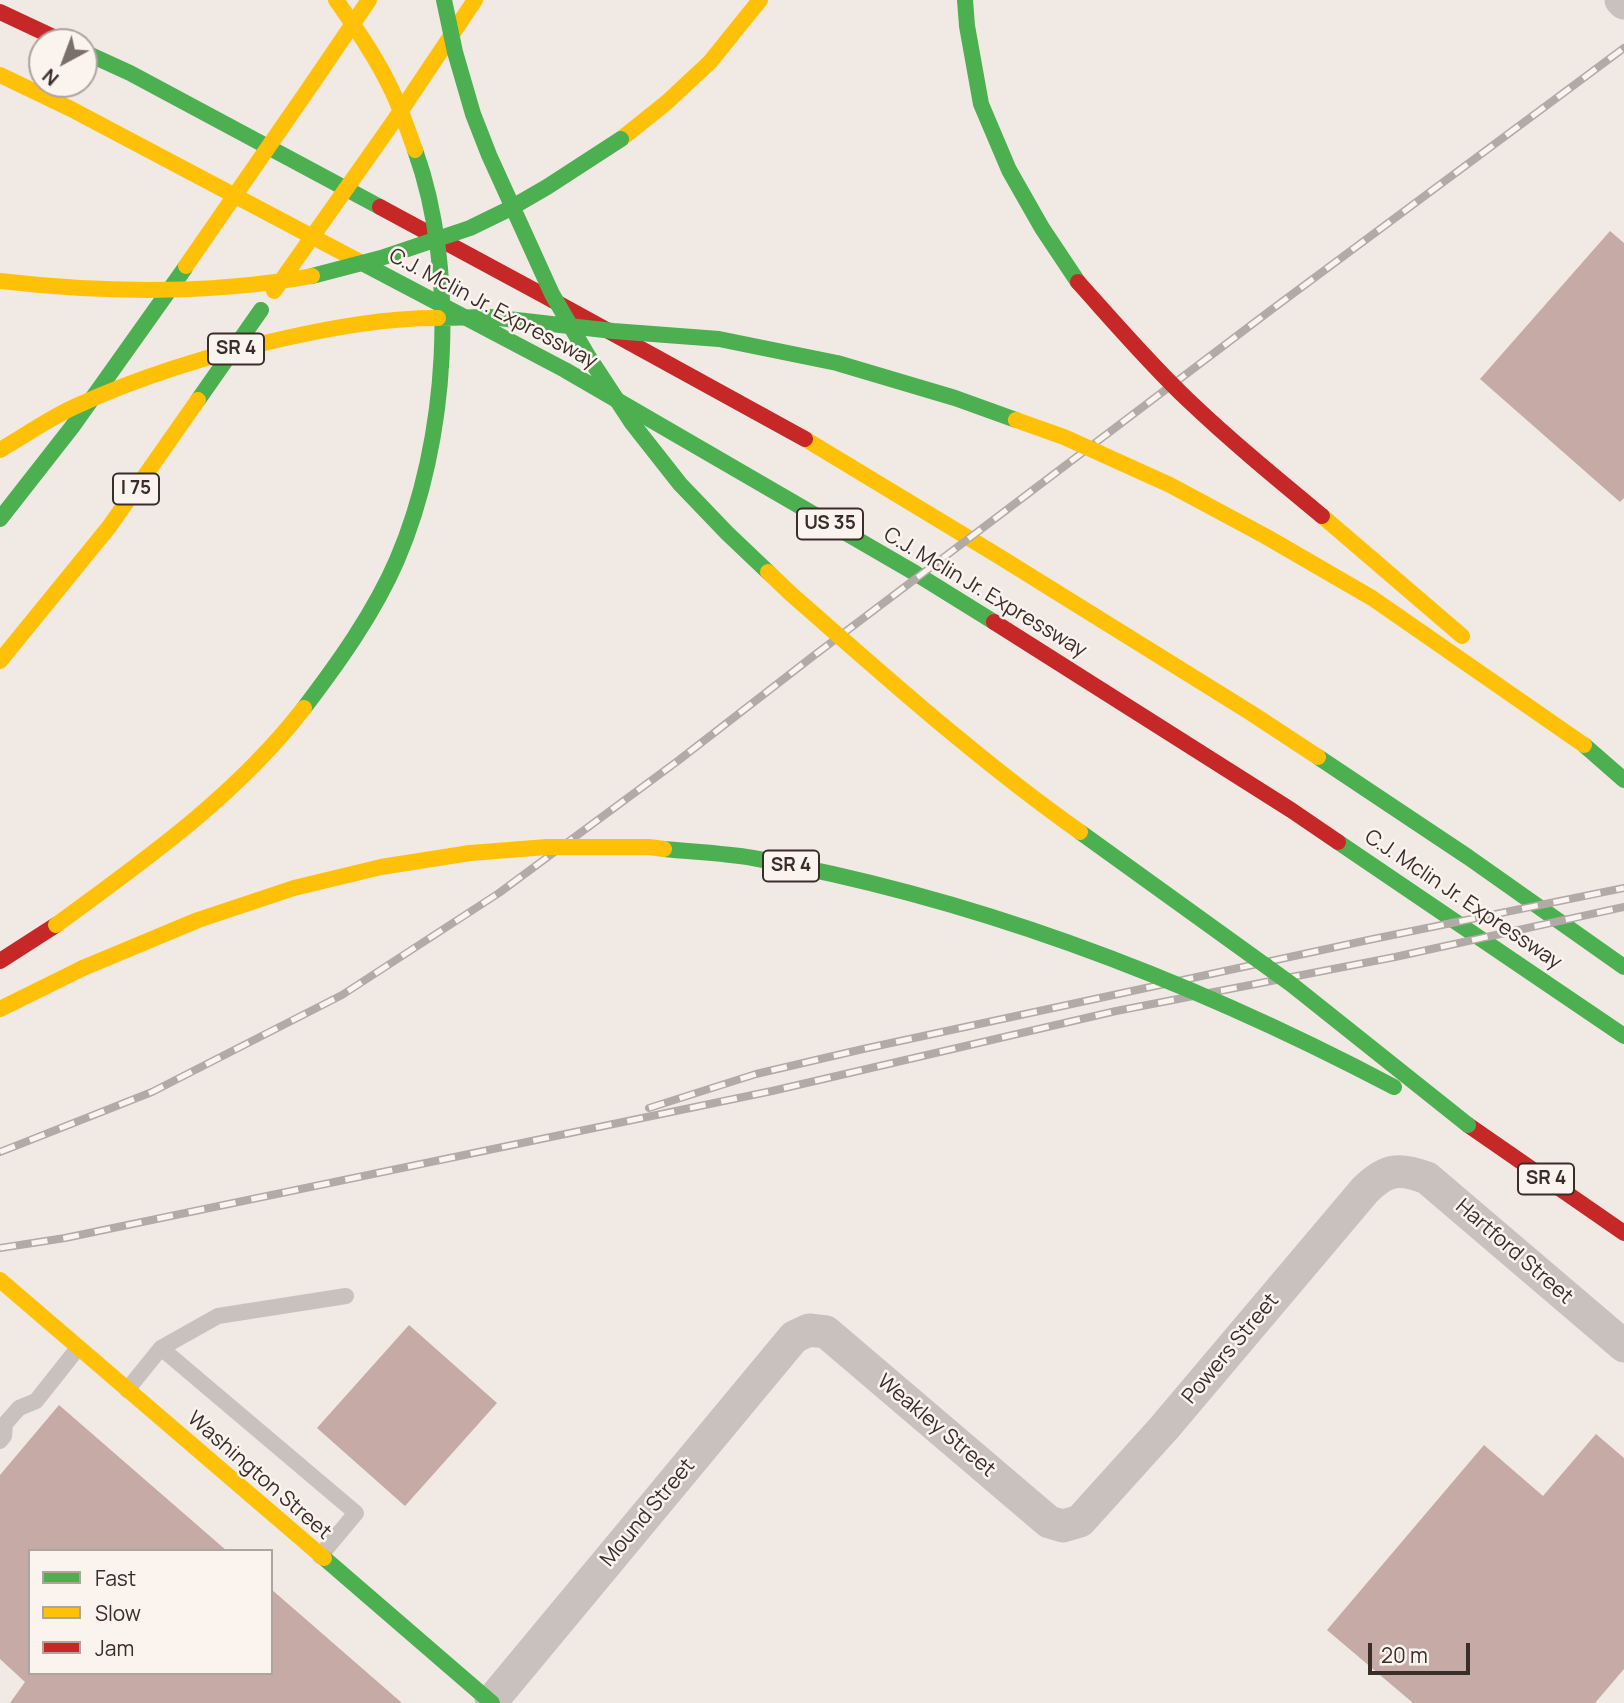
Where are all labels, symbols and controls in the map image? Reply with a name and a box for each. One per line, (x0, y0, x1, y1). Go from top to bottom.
north arrow (28, 28, 98, 98)
text: N (37, 63, 64, 92)
street label: C.J. Mclin Jr. Expressway (384, 243, 602, 375)
road number: SR 4 (208, 334, 264, 364)
road number: I 75 (113, 474, 159, 504)
road number: US 35 (797, 509, 863, 540)
street label: C.J. Mclin Jr. Expressway (879, 522, 1091, 664)
street label: C.J. Mclin Jr. Expressway (1360, 825, 1566, 975)
road number: SR 4 (763, 850, 819, 881)
road number: SR 4 (1518, 1163, 1574, 1194)
street label: Hartford Street (1450, 1194, 1578, 1310)
street label: Powers Street (1177, 1289, 1285, 1409)
street label: Weakley Street (872, 1369, 1000, 1483)
street label: Washington Street (182, 1407, 336, 1545)
street label: Mound Street (596, 1454, 700, 1572)
legend (28, 1549, 273, 1675)
text: Fast (95, 1564, 136, 1592)
text: Slow (95, 1599, 141, 1627)
scale bar (1372, 1630, 1474, 1674)
text: Jam (95, 1634, 134, 1662)
text: 20 m (1381, 1641, 1428, 1669)

